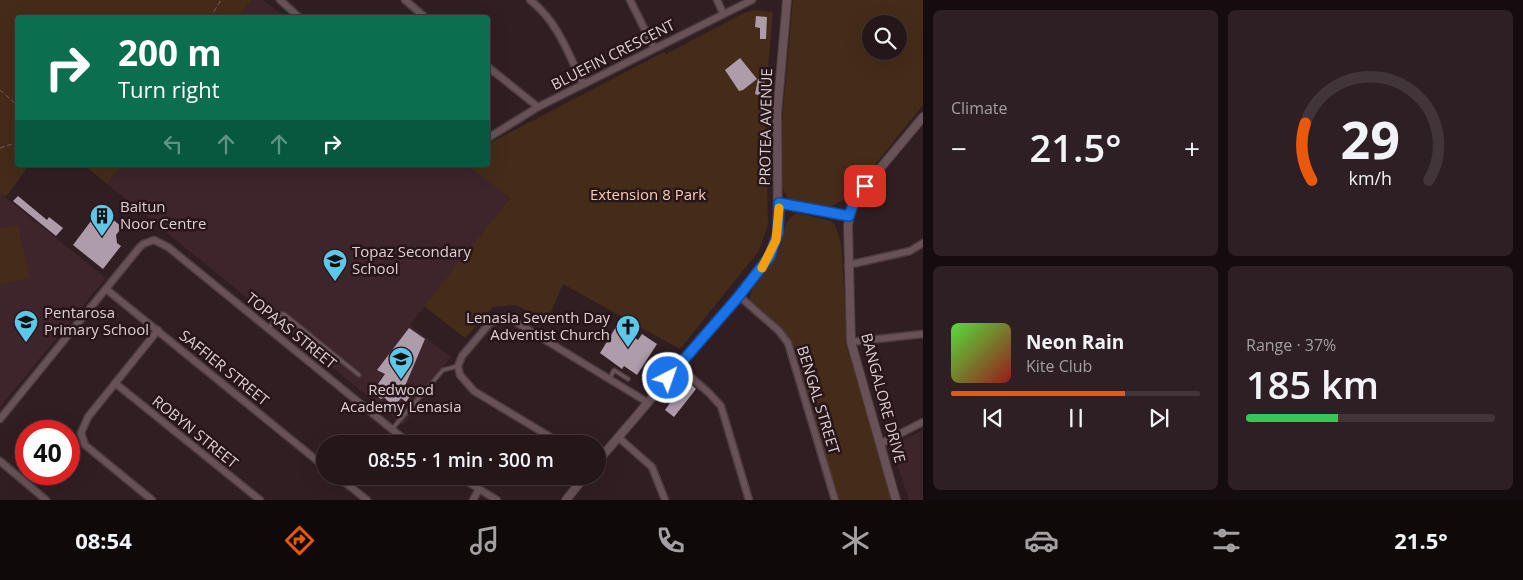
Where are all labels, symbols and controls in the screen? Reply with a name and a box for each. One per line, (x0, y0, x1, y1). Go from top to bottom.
street label: BLUEFIN CRESCENT (547, 14, 679, 94)
map controls (862, 15, 907, 60)
button: search (862, 15, 907, 60)
text: 200 m (118, 29, 222, 76)
icon: right (35, 35, 100, 100)
street label: PROTEA AVENUE (754, 68, 776, 186)
text: Turn right (118, 74, 220, 104)
text: Climate (951, 97, 1008, 119)
text: 29 (1341, 103, 1400, 174)
text: 21.5° (1030, 121, 1121, 173)
text: − (951, 129, 967, 167)
text: + (1184, 129, 1200, 167)
icon: left (159, 130, 187, 158)
icon: ahead (212, 130, 240, 158)
icon: ahead (265, 130, 293, 158)
icon: right (318, 130, 346, 158)
pin (844, 165, 886, 207)
text: km/h (1349, 166, 1392, 190)
icon: arrive (851, 172, 879, 200)
park label: Extension 8 Park (590, 184, 706, 204)
place label: Baitun Noor Centre (120, 196, 206, 233)
building icon: Baitun Noor Centre (89, 203, 115, 237)
place label: Topaz Secondary School (352, 241, 471, 278)
school or university icon: Topaz Secondary School (322, 248, 348, 282)
street label: TOPAAS STREET (242, 288, 342, 373)
place label: Pentarosa Primary School (44, 302, 149, 339)
place label: Lenasia Seventh Day Adventist Church (466, 307, 610, 344)
school or university icon: Pentarosa Primary School (13, 309, 39, 343)
church icon: Lenasia Seventh Day Adventist Church (615, 314, 641, 348)
street label: SAFFIER STREET (176, 325, 274, 410)
text: Neon Rain (1026, 329, 1124, 355)
street label: BANGALORE DRIVE (857, 331, 911, 465)
text: Range · 37% (1246, 334, 1336, 356)
street label: BENGAL STREET (793, 343, 845, 457)
school or university icon: Redwood Academy Lenasia (388, 346, 414, 380)
position arrow (641, 351, 693, 403)
text: Kite Club (1026, 355, 1092, 377)
text: 185 km (1246, 358, 1379, 410)
place label: Redwood Academy Lenasia (341, 379, 461, 416)
street label: ROBYN STREET (149, 390, 243, 472)
icon: previous (979, 404, 1007, 432)
icon: pause (1062, 404, 1090, 432)
icon: next (1145, 404, 1173, 432)
speed limit sign: 40 (15, 420, 80, 485)
text: 08:55 · 1 min · 300 m (368, 447, 554, 473)
icon: directions (282, 523, 317, 558)
icon: music (467, 523, 502, 558)
icon: phone (653, 523, 688, 558)
icon: climate (838, 523, 873, 558)
icon: car (1024, 523, 1059, 558)
icon: filters (1209, 523, 1244, 558)
text: 08:54 (75, 525, 132, 555)
text: 21.5° (1394, 525, 1448, 555)

